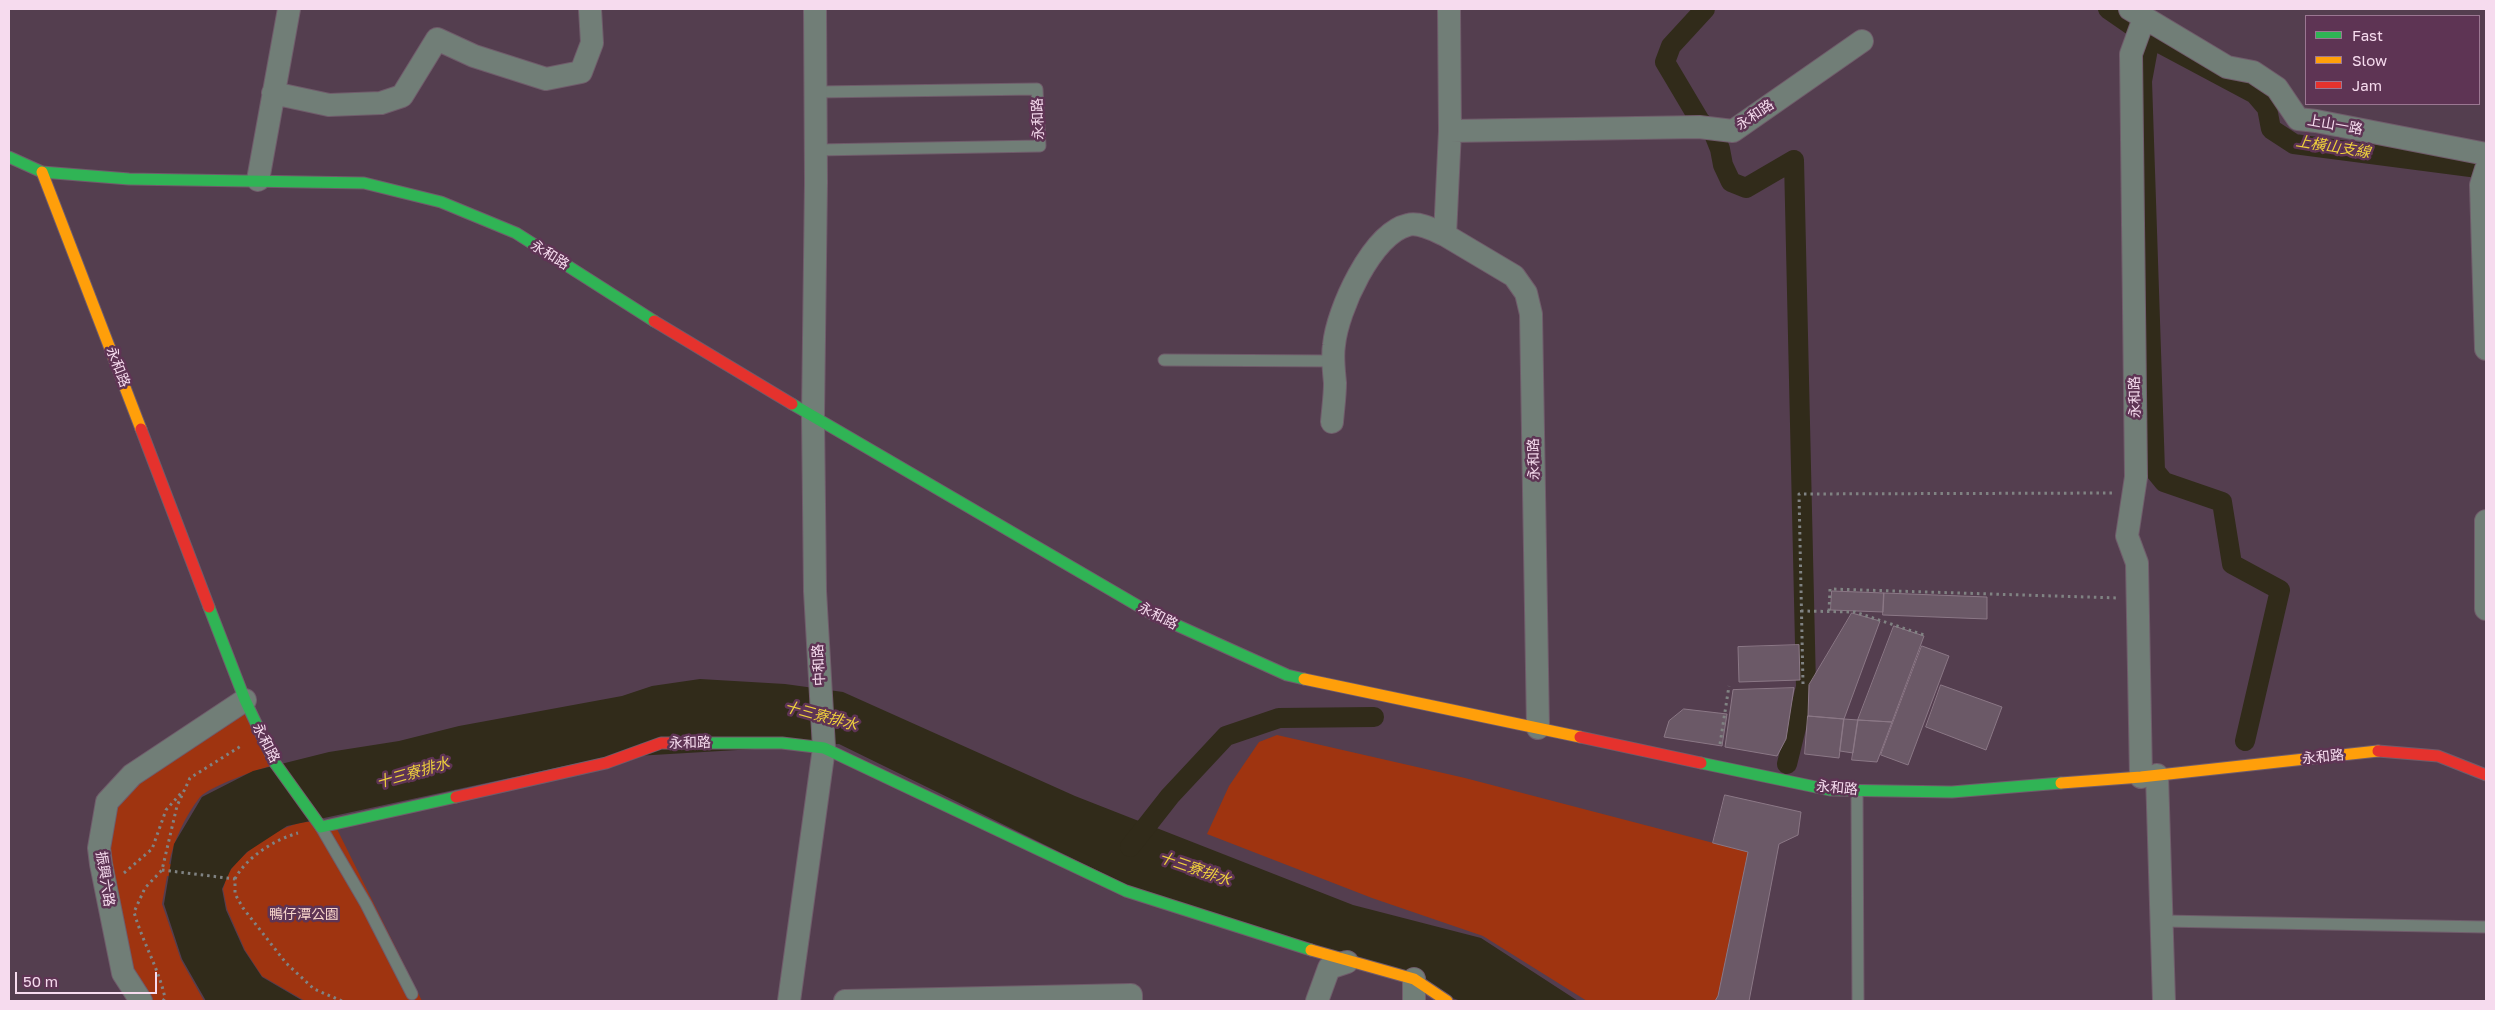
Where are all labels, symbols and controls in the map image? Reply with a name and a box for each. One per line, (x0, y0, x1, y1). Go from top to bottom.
legend (2305, 15, 2480, 105)
text: Fast (2352, 26, 2383, 44)
text: Slow (2352, 51, 2387, 69)
text: Jam (2352, 76, 2382, 94)
street label: 永和路 (1733, 96, 1777, 134)
street label: 永和路 (1029, 98, 1047, 140)
street label: 上山一路 (2306, 112, 2364, 138)
water label: 上橫山支線 (2295, 132, 2371, 162)
street label: 永和路 (528, 237, 572, 273)
street label: 永和路 (103, 344, 133, 390)
street label: 永和路 (2126, 376, 2144, 418)
street label: 永和路 (1525, 438, 1543, 480)
street label: 永和路 (1135, 599, 1181, 633)
street label: 中和路 (810, 644, 828, 686)
water label: 十三寮排水 (782, 698, 860, 734)
street label: 永和路 (249, 720, 283, 766)
street label: 永和路 (669, 734, 711, 752)
street label: 永和路 (2301, 746, 2345, 768)
water label: 十三寮排水 (374, 754, 452, 792)
street label: 永和路 (1815, 778, 1859, 798)
water label: 十三寮排水 (1157, 848, 1233, 890)
street label: 振興六路 (92, 850, 118, 908)
park label: 鴨仔潭公園 (269, 907, 339, 923)
scale bar (18, 962, 160, 994)
text: 50 m (23, 972, 58, 990)

